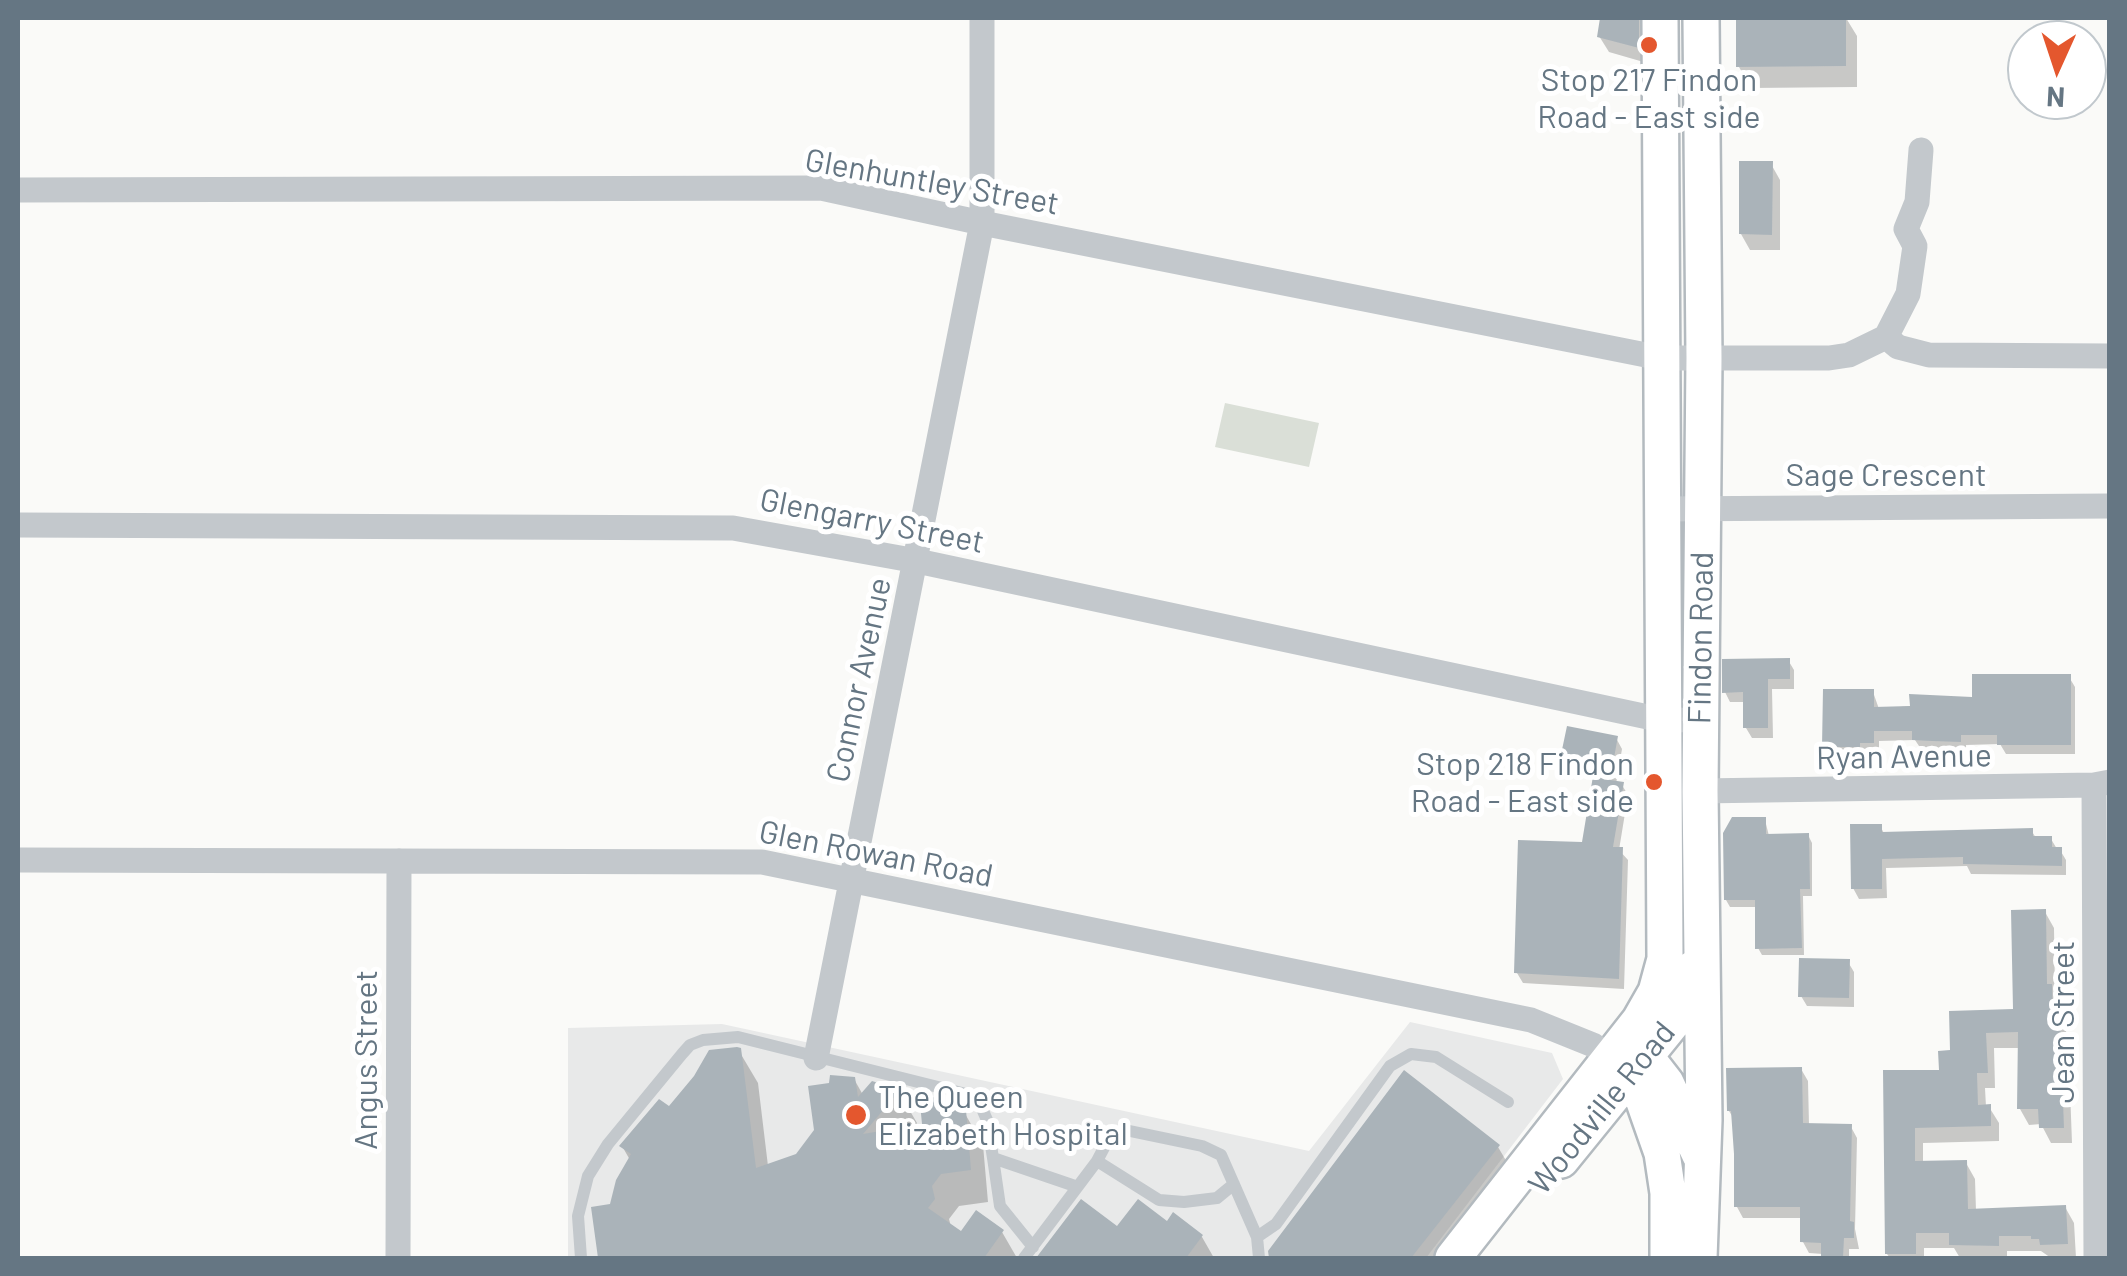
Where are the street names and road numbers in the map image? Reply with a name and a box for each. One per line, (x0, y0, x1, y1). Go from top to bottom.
street label: Glenhuntley Street (802, 141, 1062, 223)
street label: Sage Crescent (1785, 456, 1987, 494)
street label: Glengarry Street (757, 480, 987, 562)
street label: Findon Road (1680, 551, 1722, 725)
street label: Connor Avenue (819, 574, 899, 786)
street label: Ryan Avenue (1816, 736, 1992, 778)
street label: Glen Rowan Road (756, 812, 996, 896)
street label: Jean Street (2044, 941, 2082, 1103)
street label: Angus Street (347, 970, 385, 1150)
street label: Woodville Road (1521, 1014, 1683, 1202)

